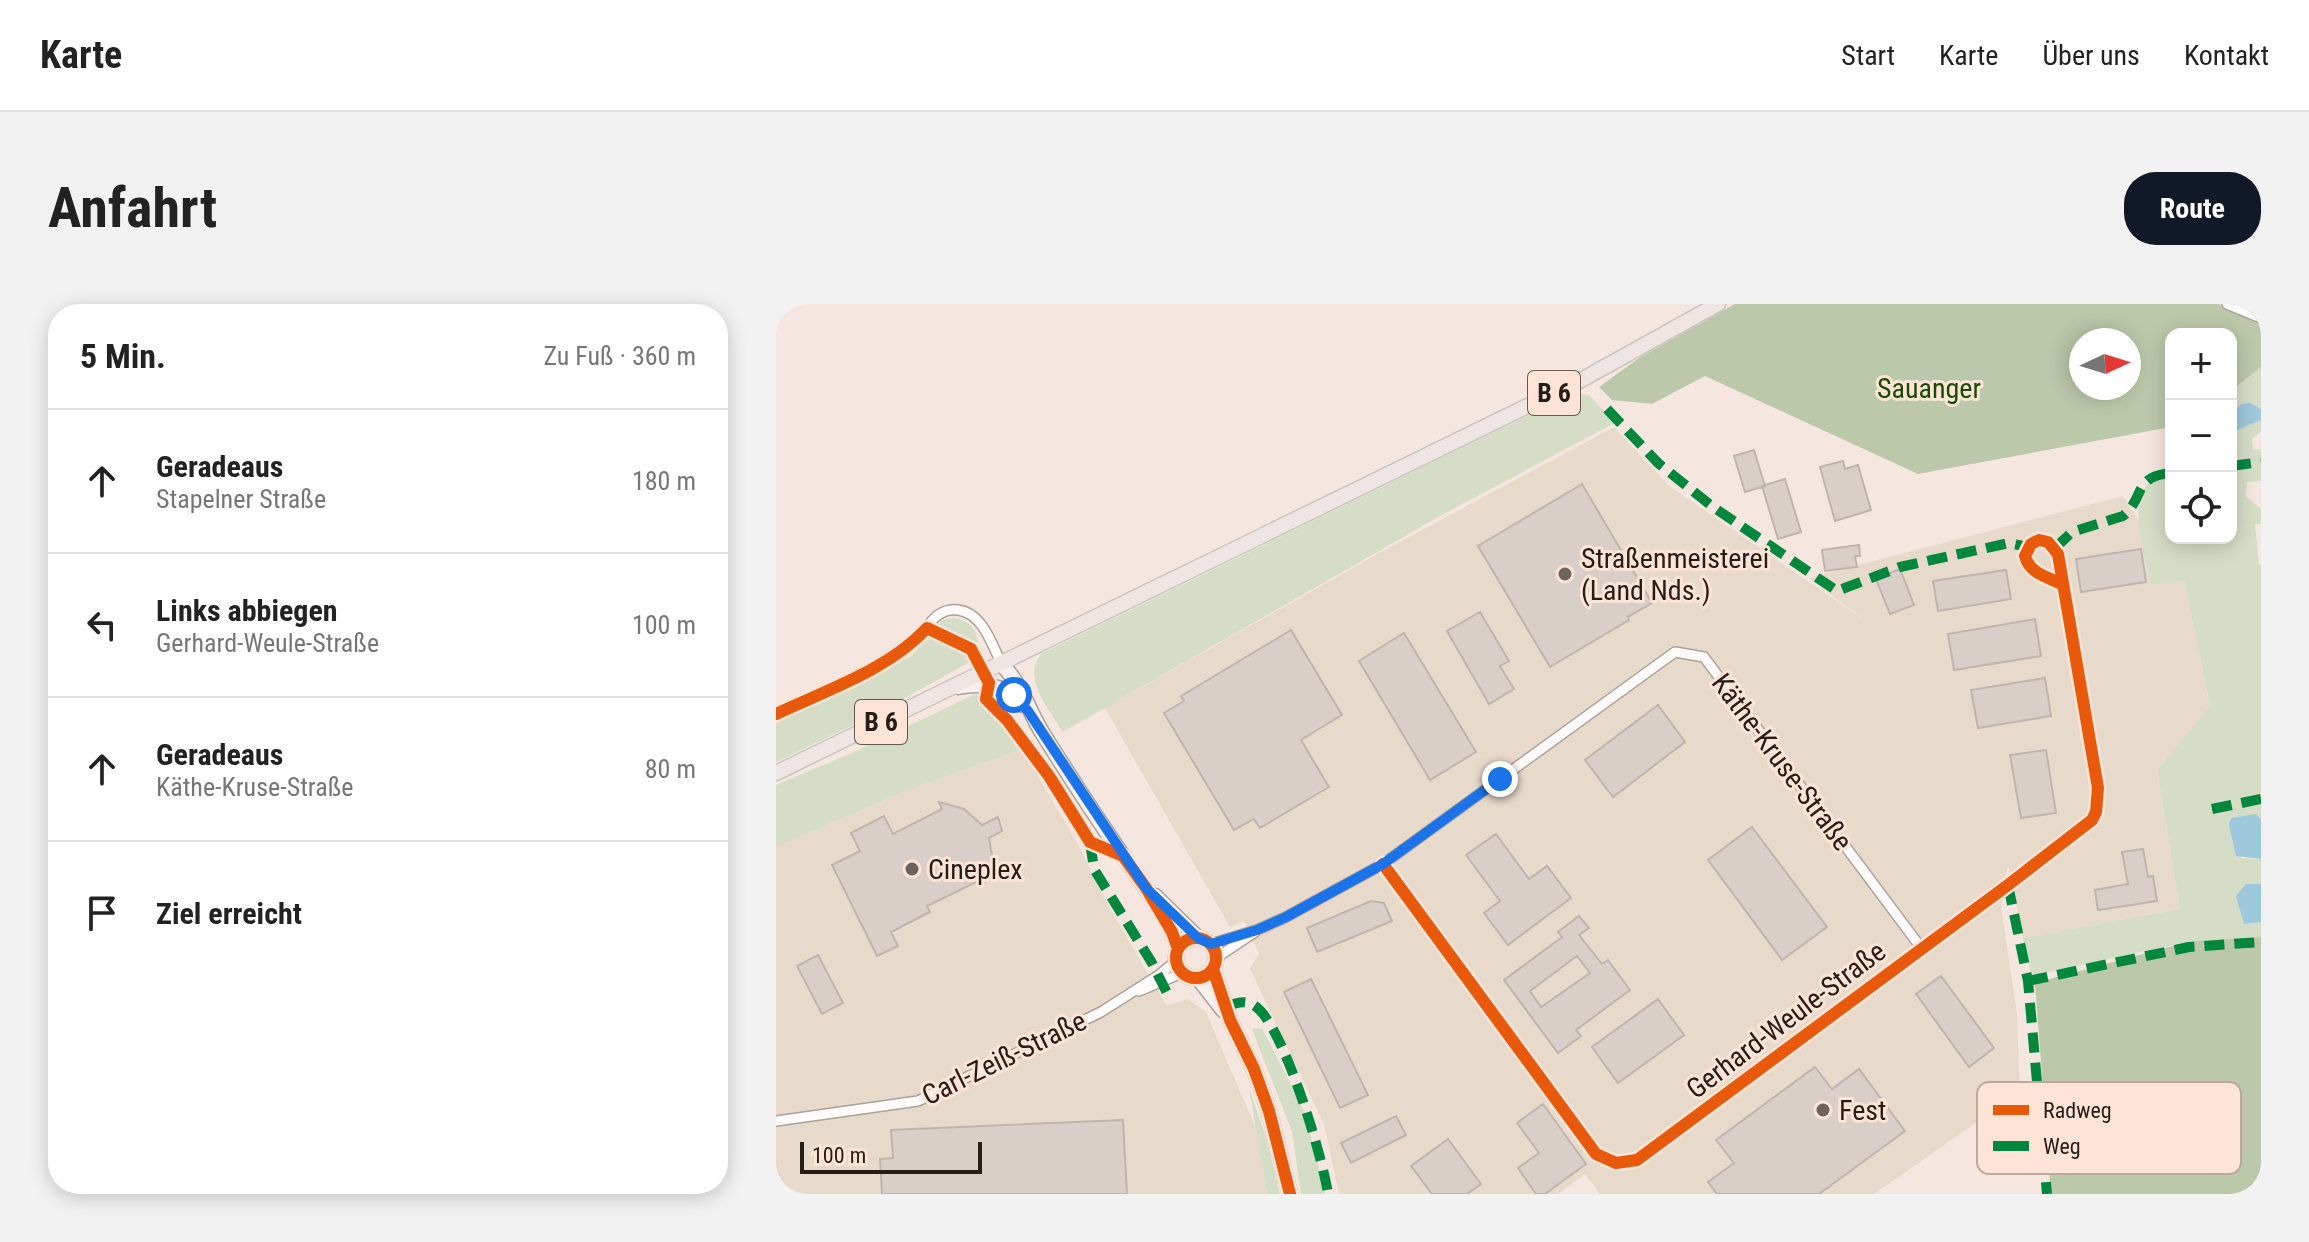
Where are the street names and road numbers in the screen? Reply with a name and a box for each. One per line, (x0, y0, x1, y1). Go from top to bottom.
road number: B 6 (1528, 371, 1580, 415)
street label: Käthe-Kruse-Straße (1705, 667, 1859, 857)
road number: B 6 (855, 700, 907, 744)
street label: Gerhard-Weule-Straße (1680, 935, 1892, 1105)
street label: Carl-Zeiß-Straße (917, 1004, 1091, 1112)

